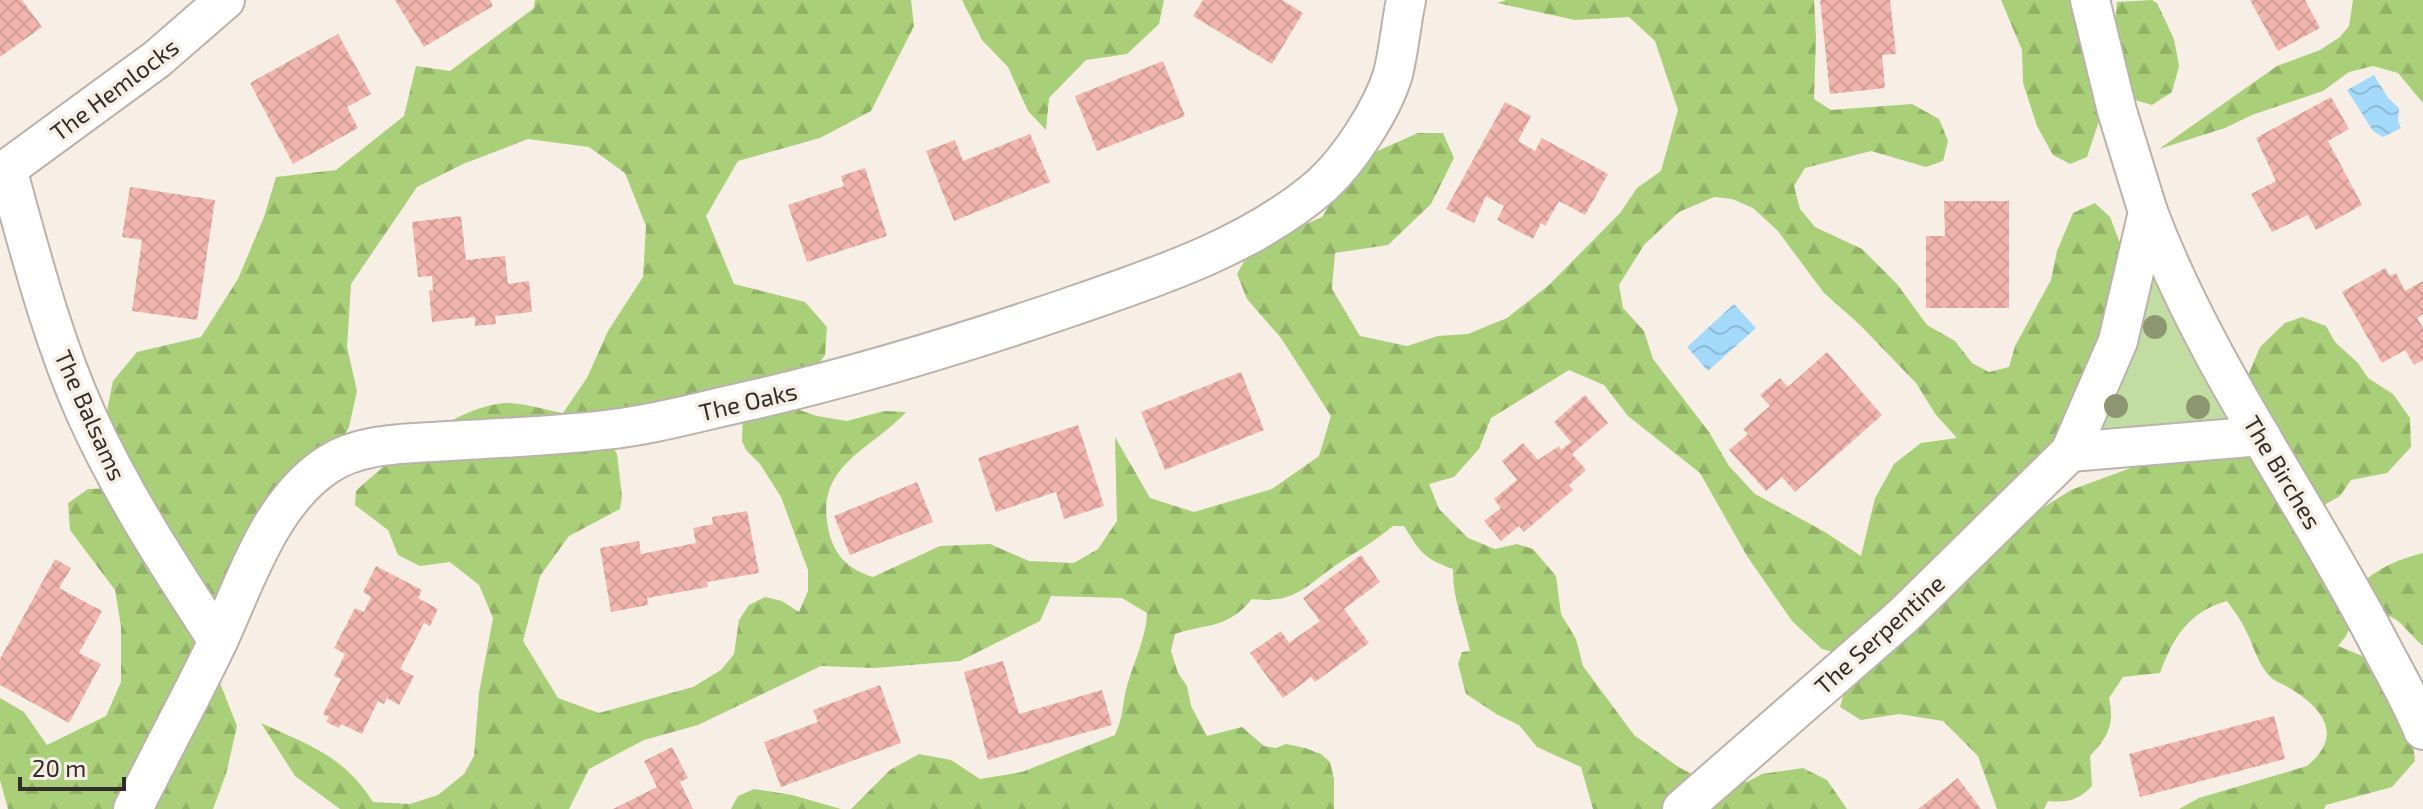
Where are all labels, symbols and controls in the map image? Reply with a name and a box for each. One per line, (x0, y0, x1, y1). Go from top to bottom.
street label: The Hemlocks (44, 31, 184, 147)
street label: The Balsams (49, 345, 133, 485)
street label: The Oaks (696, 376, 800, 426)
street label: The Birches (2238, 410, 2328, 534)
street label: The Serpentine (1808, 568, 1950, 700)
scale bar (20, 741, 124, 791)
text: 20 m (32, 753, 86, 782)

